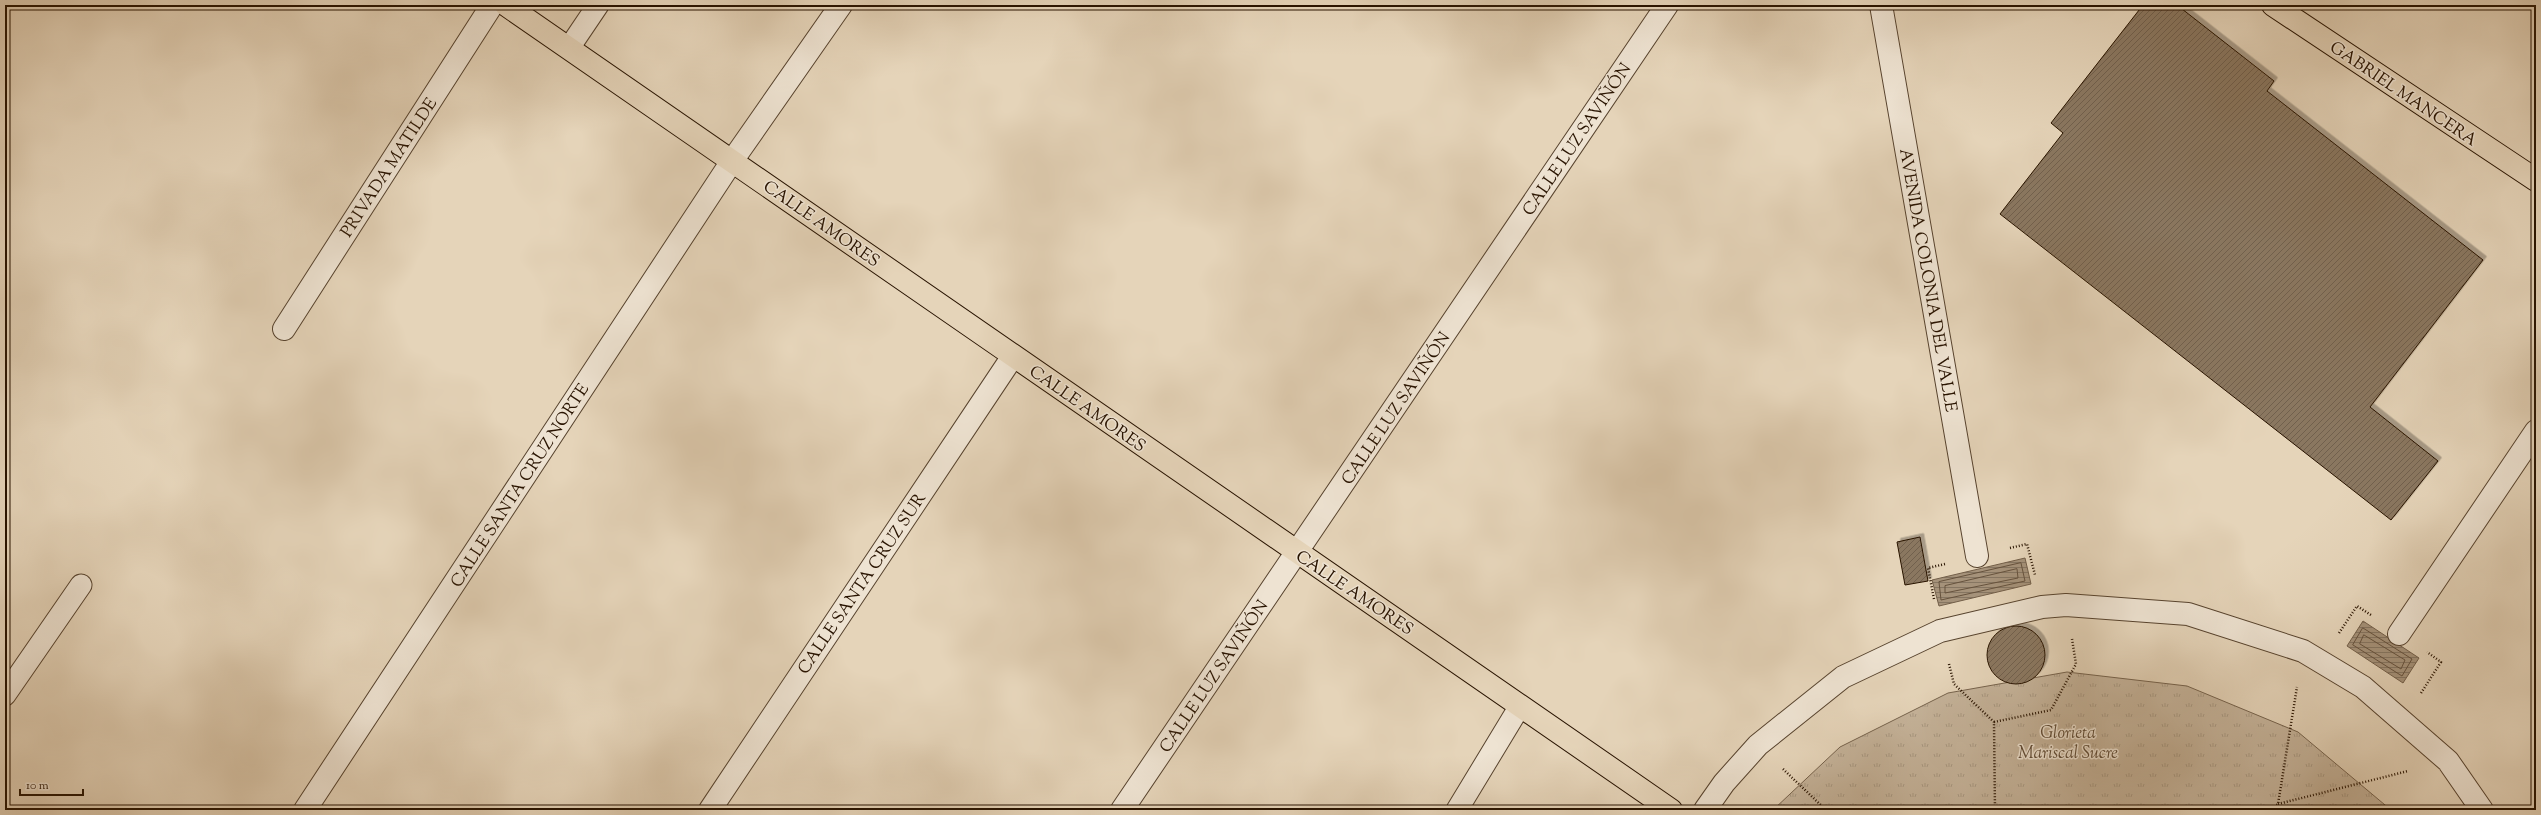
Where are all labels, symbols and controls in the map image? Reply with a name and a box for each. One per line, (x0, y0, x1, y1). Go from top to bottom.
street label: GABRIEL MANCERA (2324, 36, 2482, 153)
street label: CALLE LUZ SAVIÑÓN (1517, 59, 1638, 221)
street label: PRIVADA MATILDE (336, 94, 444, 243)
street label: AVENIDA COLONIA DEL VALLE (1892, 147, 1962, 414)
street label: CALLE AMORES (758, 175, 884, 274)
street label: CALLE LUZ SAVIÑÓN (1336, 328, 1457, 490)
street label: CALLE AMORES (1024, 360, 1150, 459)
street label: CALLE SANTA CRUZ NORTE (446, 379, 596, 593)
street label: CALLE SANTA CRUZ SUR (793, 488, 933, 680)
street label: CALLE AMORES (1290, 545, 1418, 642)
street label: CALLE LUZ SAVIÑÓN (1154, 596, 1275, 758)
park label: Glorieta Mariscal Sucre (2018, 722, 2118, 766)
scale bar (20, 771, 83, 797)
text: 10 m (26, 777, 49, 795)

